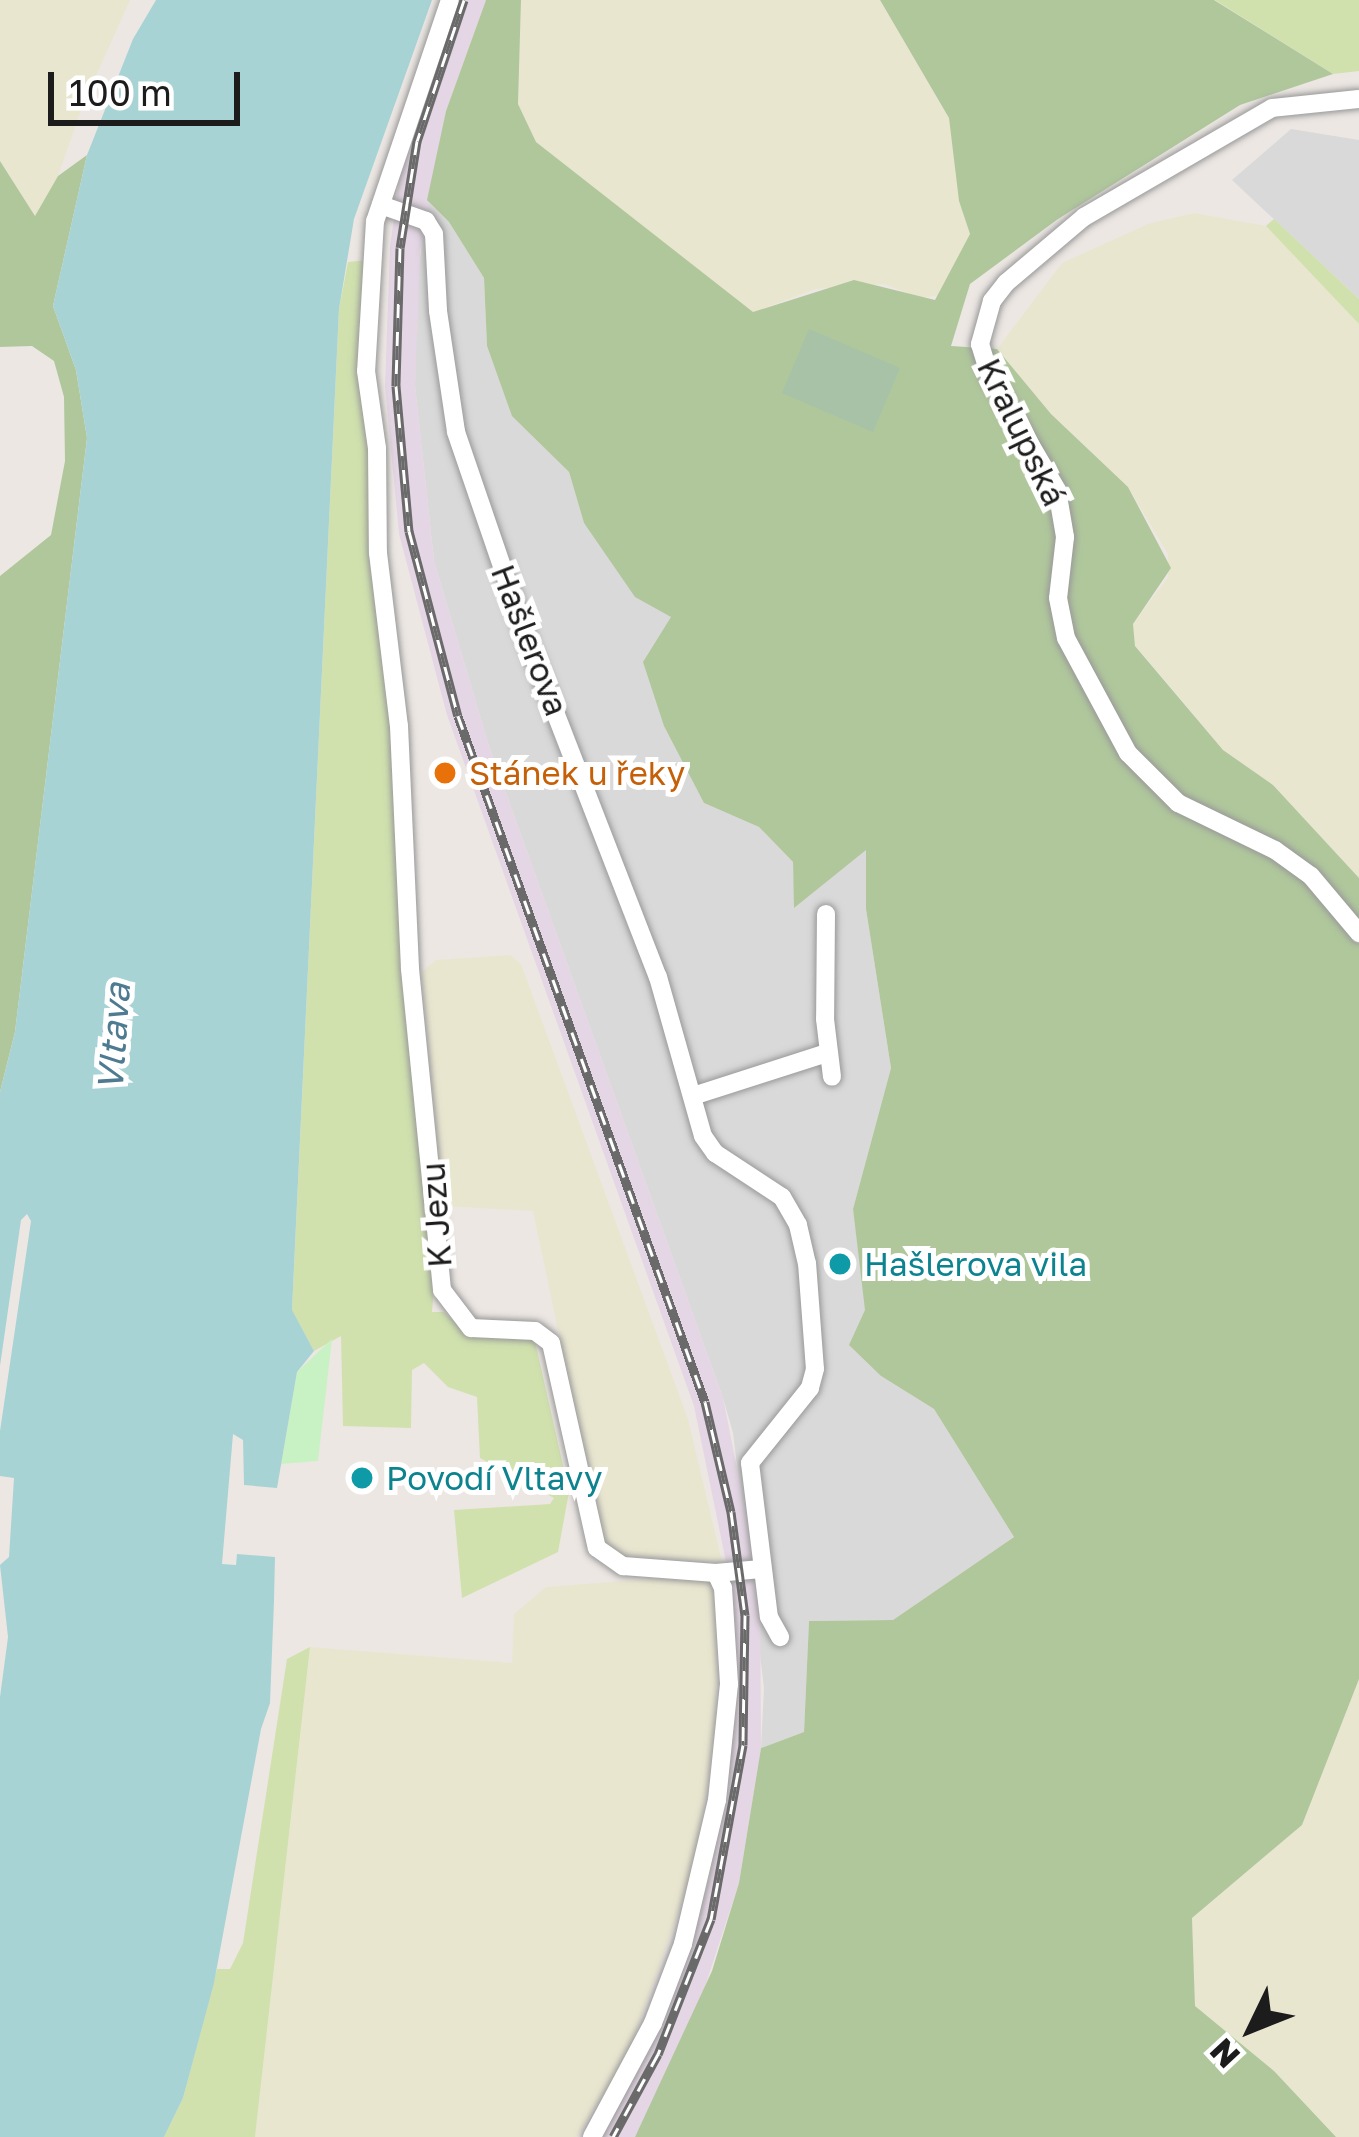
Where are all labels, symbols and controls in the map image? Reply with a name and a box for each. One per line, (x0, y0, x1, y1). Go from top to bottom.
scale bar (54, 48, 246, 122)
text: 100 m (69, 71, 172, 114)
street label: Kralupská (969, 352, 1075, 512)
street label: Hašlerova (483, 559, 577, 721)
place label: Stánek u řeky (469, 753, 685, 793)
marker: Stánek u řeky (432, 760, 458, 786)
water label: Vltava (88, 981, 138, 1093)
street label: K Jezu (413, 1161, 459, 1269)
place label: Hašlerova vila (864, 1244, 1087, 1284)
marker: Hašlerova vila (827, 1251, 853, 1277)
place label: Povodí Vltavy (386, 1458, 603, 1498)
marker: Povodí Vltavy (349, 1465, 375, 1491)
north arrow (1191, 1969, 1311, 2089)
text: N (1201, 2031, 1247, 2076)

